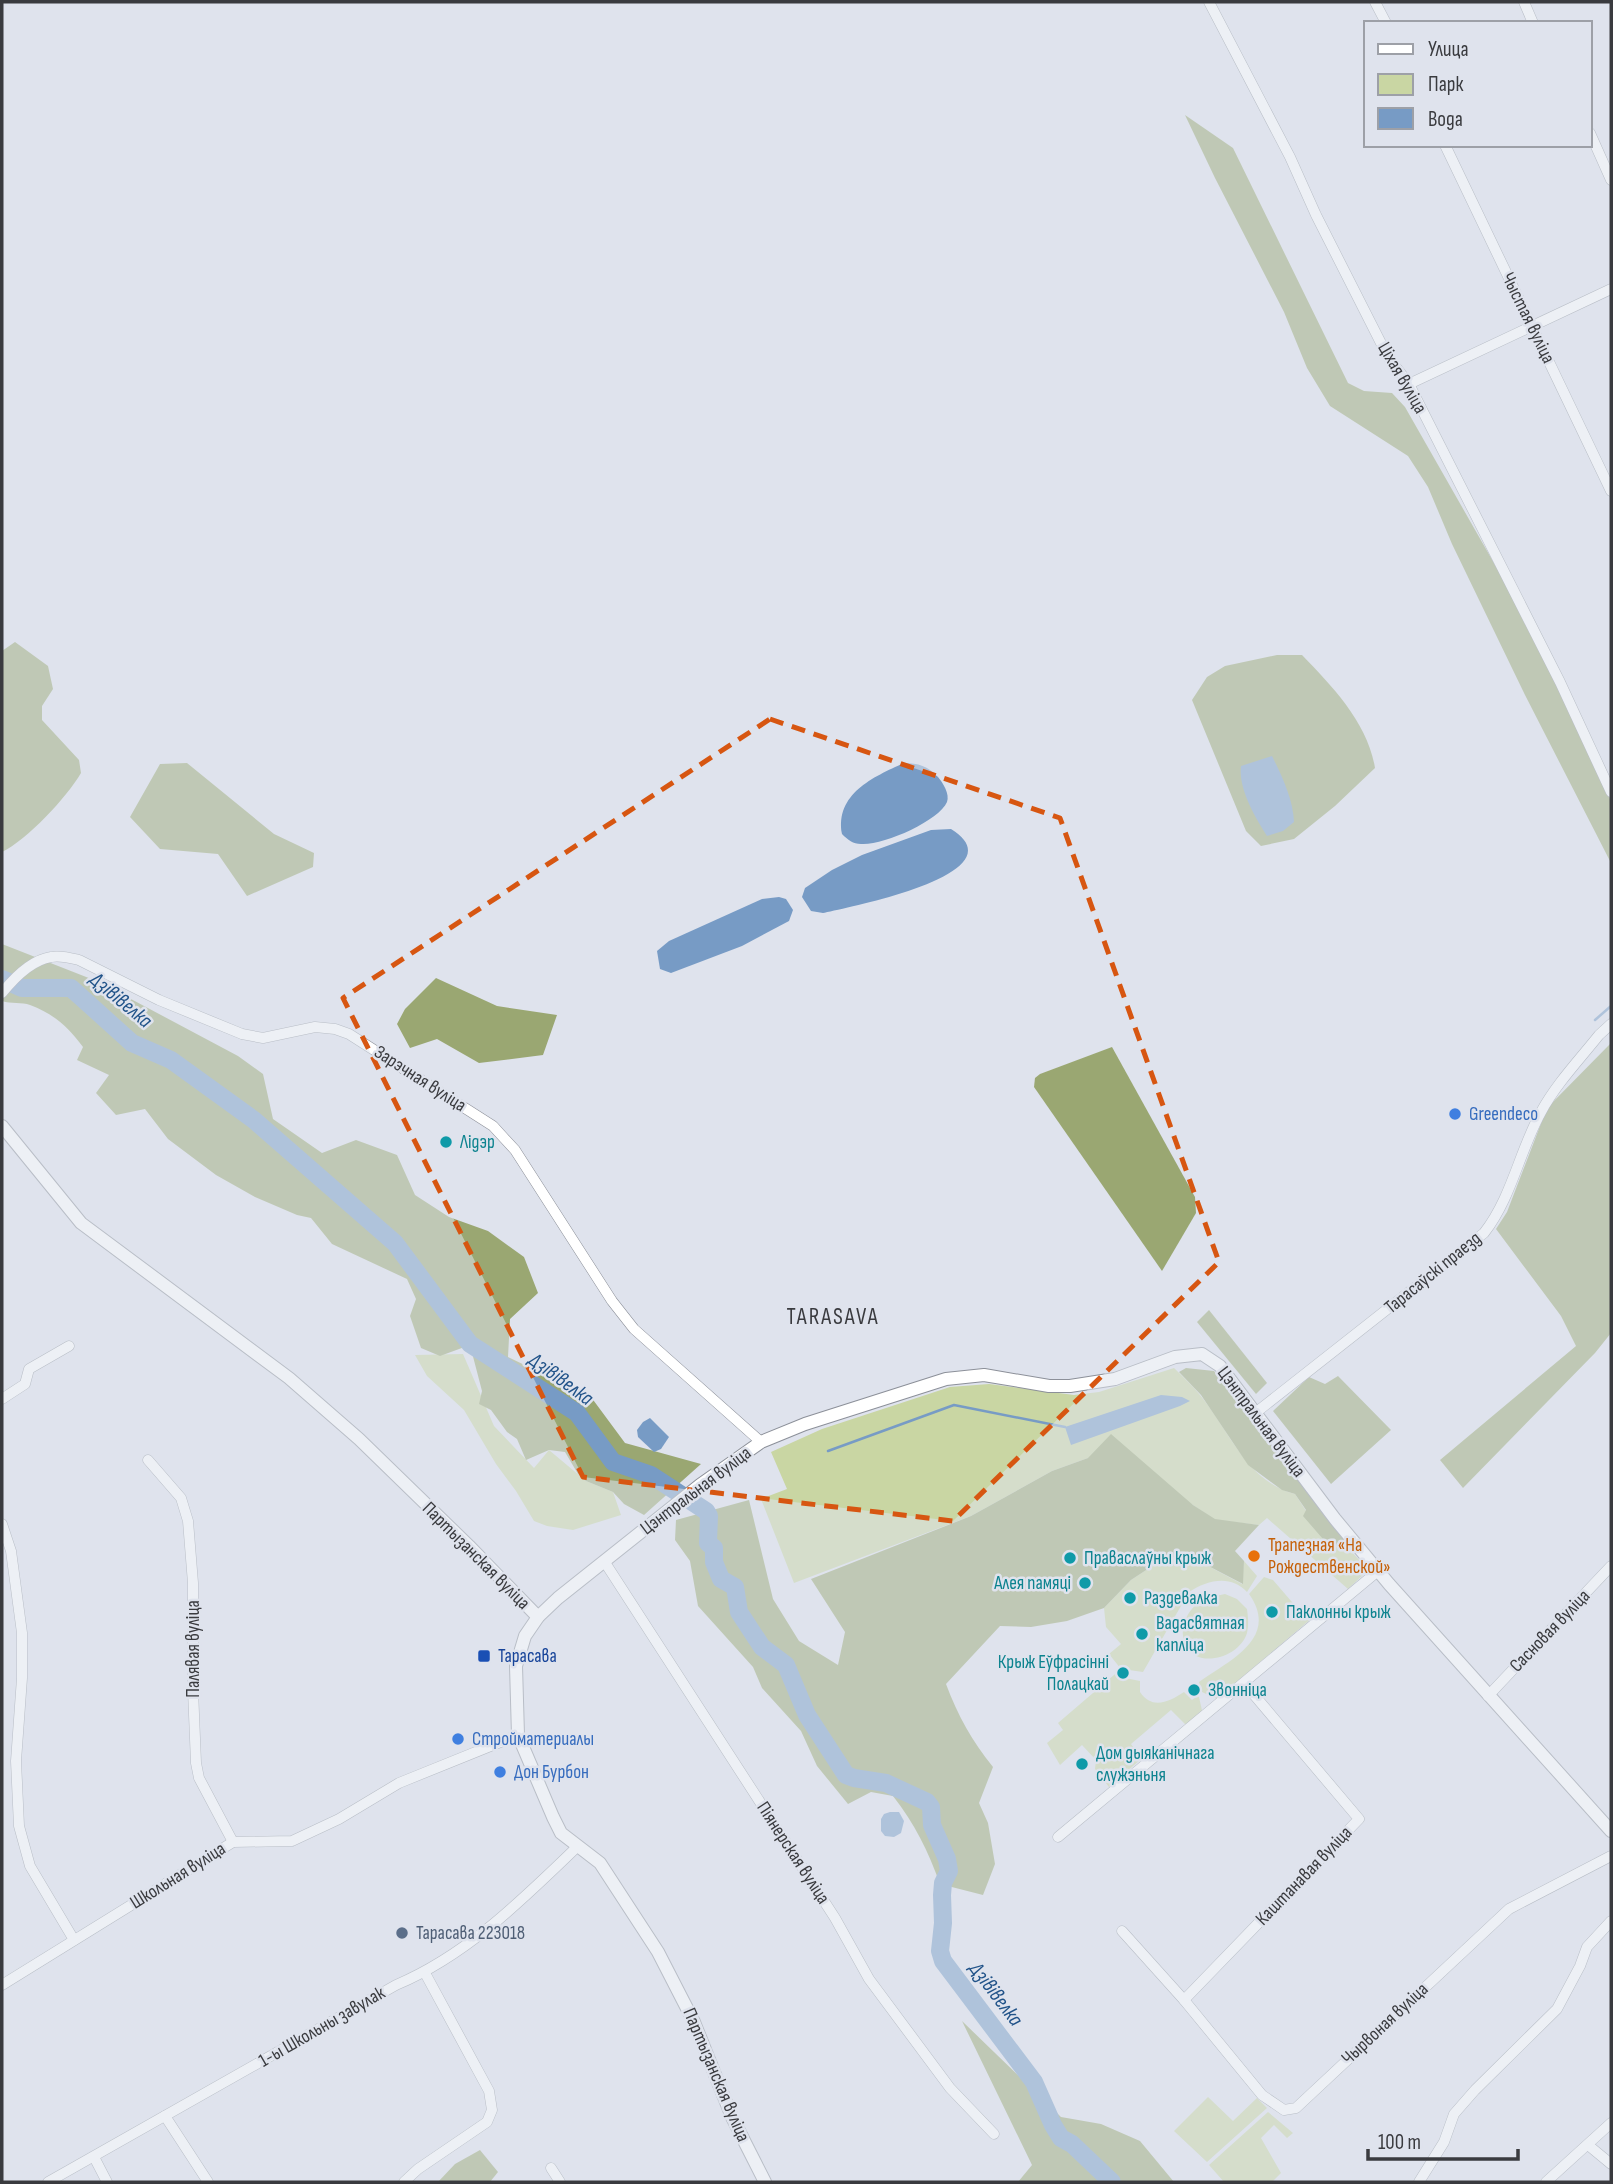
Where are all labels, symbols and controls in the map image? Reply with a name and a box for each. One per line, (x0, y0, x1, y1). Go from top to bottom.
legend (1364, 21, 1592, 147)
text: Улица (1428, 37, 1469, 62)
text: Парк (1428, 72, 1463, 97)
text: Вода (1428, 107, 1463, 132)
street label: Чыстая вуліца (1496, 269, 1560, 367)
street label: Ціхая вуліца (1372, 338, 1432, 418)
water label: Дзівівелка (84, 966, 158, 1034)
street label: Зарэчная вуліца (370, 1041, 470, 1117)
place label: Greendeco (1469, 1103, 1538, 1126)
marker: Greendeco (1447, 1106, 1463, 1122)
place label: Лідэр (459, 1131, 495, 1154)
marker: Лідэр (438, 1134, 454, 1150)
street label: Тарасаўскі праезд (1380, 1227, 1486, 1319)
district label: TARASAVA (786, 1303, 880, 1331)
water label: Дзівівелка (523, 1347, 599, 1411)
street label: Цэнтральная вуліца (1212, 1362, 1310, 1482)
street label: Цэнтральная вуліца (636, 1442, 756, 1540)
street label: Партызанская вуліца (417, 1497, 535, 1615)
place label: Трапезная «На Рождественской» (1268, 1534, 1391, 1579)
place label: Праваслаўны крыж (1084, 1547, 1212, 1570)
marker: Трапезная «На Рождественской» (1246, 1548, 1262, 1564)
marker: Праваслаўны крыж (1062, 1550, 1078, 1566)
place label: Алея памяці (993, 1572, 1071, 1595)
marker: Алея памяці (1077, 1575, 1093, 1591)
street label: Сасновая вуліца (1505, 1585, 1595, 1677)
place label: Раздевалка (1144, 1587, 1218, 1610)
marker: Раздевалка (1122, 1590, 1138, 1606)
street label: Палявая вуліца (182, 1600, 205, 1698)
place label: Паклонны крыж (1286, 1601, 1391, 1624)
marker: Паклонны крыж (1264, 1604, 1280, 1620)
place label: Вадасвятная капліца (1156, 1612, 1245, 1657)
marker: Вадасвятная капліца (1134, 1626, 1150, 1642)
place label: Тарасава (498, 1645, 557, 1668)
marker: Тарасава (476, 1648, 492, 1664)
place label: Крыж Еўфрасінні Полацкай (998, 1651, 1109, 1696)
marker: Крыж Еўфрасінні Полацкай (1115, 1665, 1131, 1681)
place label: Звонніца (1208, 1679, 1267, 1702)
marker: Звонніца (1186, 1682, 1202, 1698)
place label: Стройматериалы (472, 1728, 594, 1751)
marker: Стройматериалы (450, 1731, 466, 1747)
place label: Дом дыяканічнага служэньня (1096, 1742, 1215, 1787)
marker: Дом дыяканічнага служэньня (1074, 1756, 1090, 1772)
place label: Дон Бурбон (514, 1761, 589, 1784)
marker: Дон Бурбон (492, 1764, 508, 1780)
street label: Піянерская вуліца (751, 1798, 835, 1908)
street label: Каштанавая вуліца (1251, 1822, 1357, 1930)
street label: Школьная вуліца (126, 1838, 230, 1914)
place label: Тарасава 223018 (416, 1922, 525, 1945)
marker: Тарасава 223018 (394, 1925, 410, 1941)
water label: Дзівівелка (963, 1956, 1028, 2031)
street label: Чырвоная вуліца (1337, 1978, 1433, 2070)
street label: 1-ы Школьны завулак (255, 1981, 390, 2072)
street label: Партызанская вуліца (677, 2005, 755, 2145)
scale bar (1368, 2118, 1518, 2162)
text: 100 m (1378, 2130, 1421, 2155)

